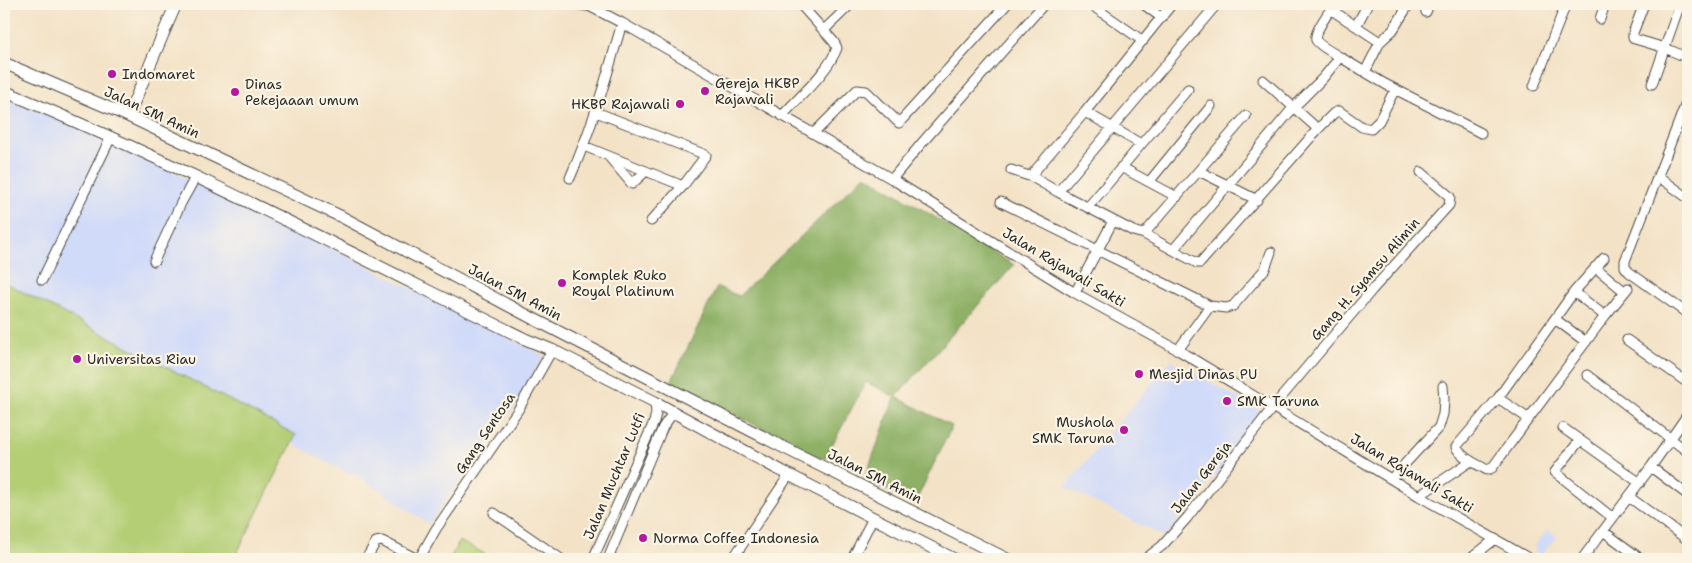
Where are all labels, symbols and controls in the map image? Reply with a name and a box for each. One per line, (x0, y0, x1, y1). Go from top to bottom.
place label: Indomaret (122, 65, 195, 83)
marker: Indomaret (106, 68, 118, 80)
place label: Gereja HKBP Rajawali (715, 74, 800, 108)
place label: Dinas Pekejaaan umum (245, 75, 359, 109)
street label: Jalan SM Amin (101, 82, 203, 142)
marker: Gereja HKBP Rajawali (699, 85, 711, 97)
marker: Dinas Pekejaaan umum (229, 86, 241, 98)
place label: HKBP Rajawali (571, 95, 670, 113)
marker: HKBP Rajawali (674, 98, 686, 110)
street label: Gang H. Syamsu Alimin (1307, 214, 1424, 344)
street label: Jalan Rajawali Sakti (999, 223, 1129, 311)
street label: Jalan SM Amin (465, 260, 565, 324)
place label: Komplek Ruko Royal Platinum (572, 266, 674, 300)
marker: Komplek Ruko Royal Platinum (556, 277, 568, 289)
place label: Universitas Riau (87, 350, 196, 368)
marker: Universitas Riau (71, 353, 83, 365)
place label: Mesjid Dinas PU (1149, 365, 1257, 383)
marker: Mesjid Dinas PU (1133, 368, 1145, 380)
street label: Gang Sentosa (451, 389, 519, 477)
place label: SMK Taruna (1237, 392, 1319, 410)
marker: SMK Taruna (1221, 395, 1233, 407)
street label: Jalan Muchtar Lutfi (579, 410, 649, 542)
place label: Mushola SMK Taruna (1032, 413, 1114, 447)
marker: Mushola SMK Taruna (1118, 424, 1130, 436)
street label: Jalan Rajawali Sakti (1347, 429, 1477, 517)
street label: Jalan Gereja (1167, 437, 1235, 517)
street label: Jalan SM Amin (825, 444, 926, 508)
place label: Norma Coffee Indonesia (653, 529, 819, 547)
marker: Norma Coffee Indonesia (637, 532, 649, 544)

